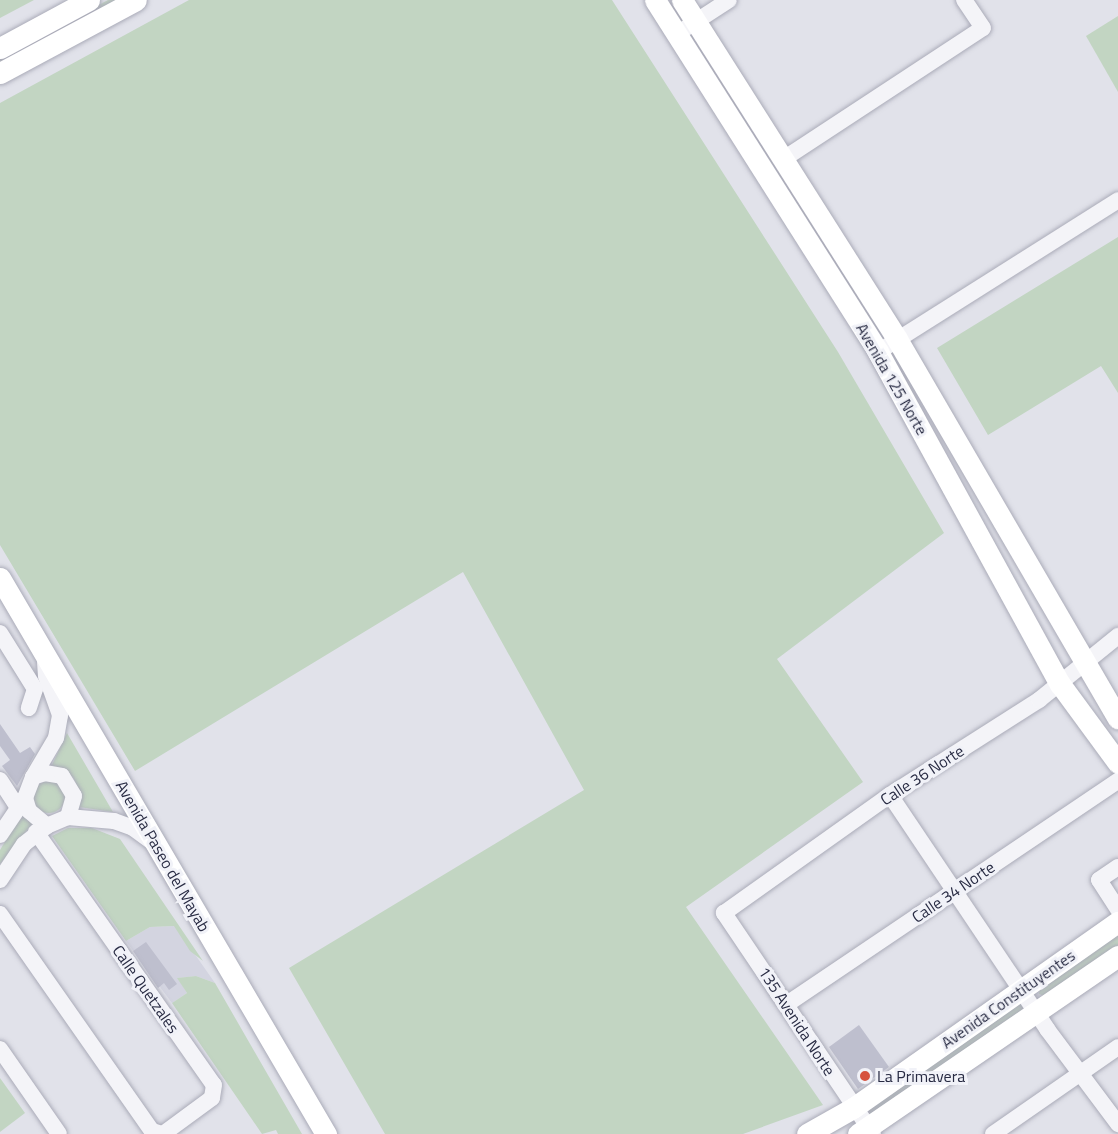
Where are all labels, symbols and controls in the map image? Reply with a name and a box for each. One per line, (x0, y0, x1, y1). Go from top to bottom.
street label: Avenida 125 Norte (852, 320, 932, 438)
street label: Calle 36 Norte (877, 741, 967, 809)
street label: Avenida Paseo del Mayab (112, 777, 214, 935)
street label: Calle 34 Norte (908, 857, 998, 927)
street label: Calle Quetzales (109, 941, 183, 1037)
street label: Avenida Constituyentes (938, 946, 1078, 1052)
street label: 135 Avenida Norte (755, 963, 839, 1079)
place label: La Primavera (877, 1066, 965, 1086)
marker: La Primavera (858, 1069, 872, 1083)

